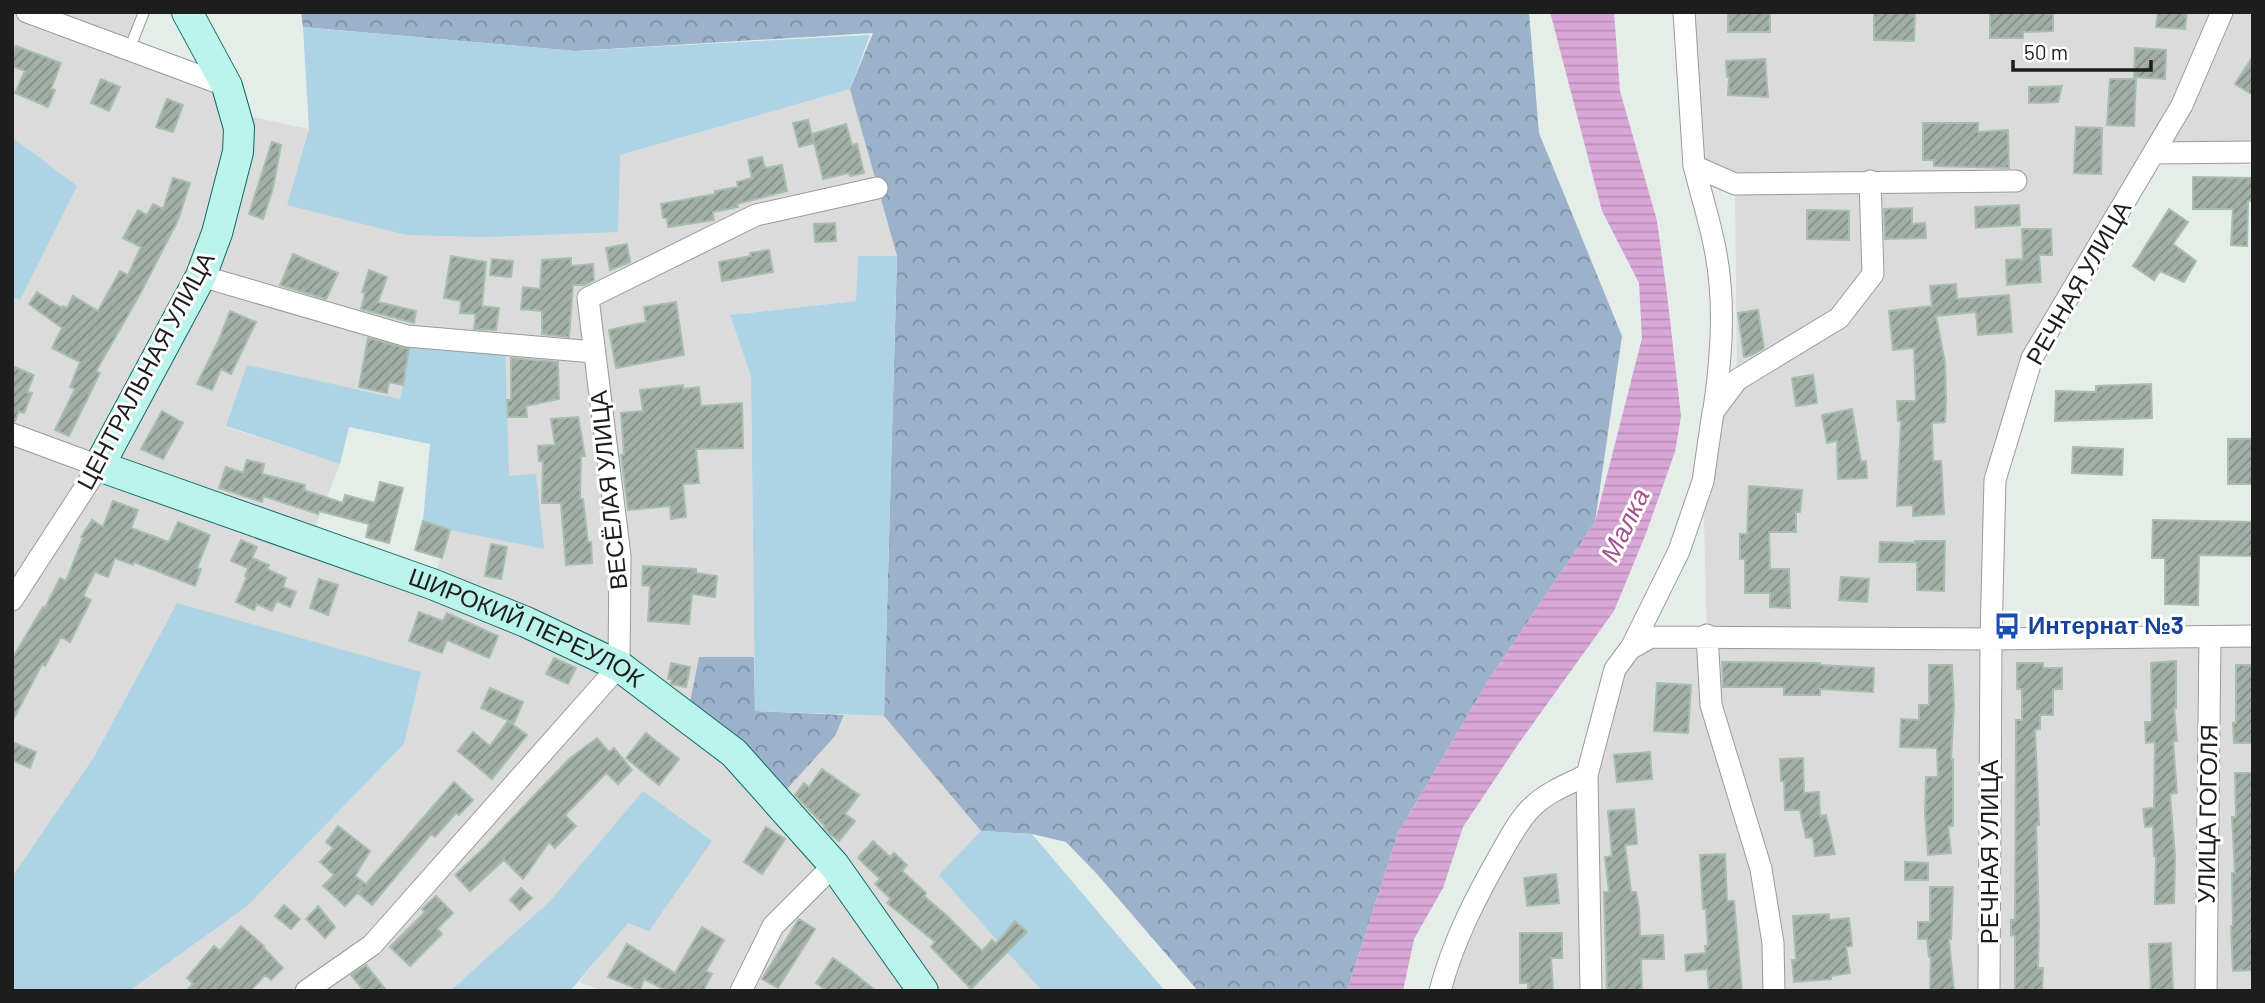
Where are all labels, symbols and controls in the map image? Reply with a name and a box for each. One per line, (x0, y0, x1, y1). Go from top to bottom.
scale bar (2013, 28, 2151, 72)
text: 50 m (2024, 39, 2068, 64)
street label: РЕЧНАЯ УЛИЦА (2019, 195, 2136, 369)
street label: ЦЕНТРАЛЬНАЯ УЛИЦА (70, 247, 220, 494)
street label: ВЕСЁЛАЯ УЛИЦА (583, 389, 632, 591)
water label: Малка (1593, 483, 1655, 566)
street label: ШИРОКИЙ ПЕРЕУЛОК (405, 561, 650, 693)
place label: Интернат №3 (2028, 610, 2184, 639)
bus stop icon: Интернат №3 (1992, 611, 2022, 641)
street label: УЛИЦА ГОГОЛЯ (2190, 724, 2223, 904)
street label: РЕЧНАЯ УЛИЦА (1974, 760, 2003, 944)

